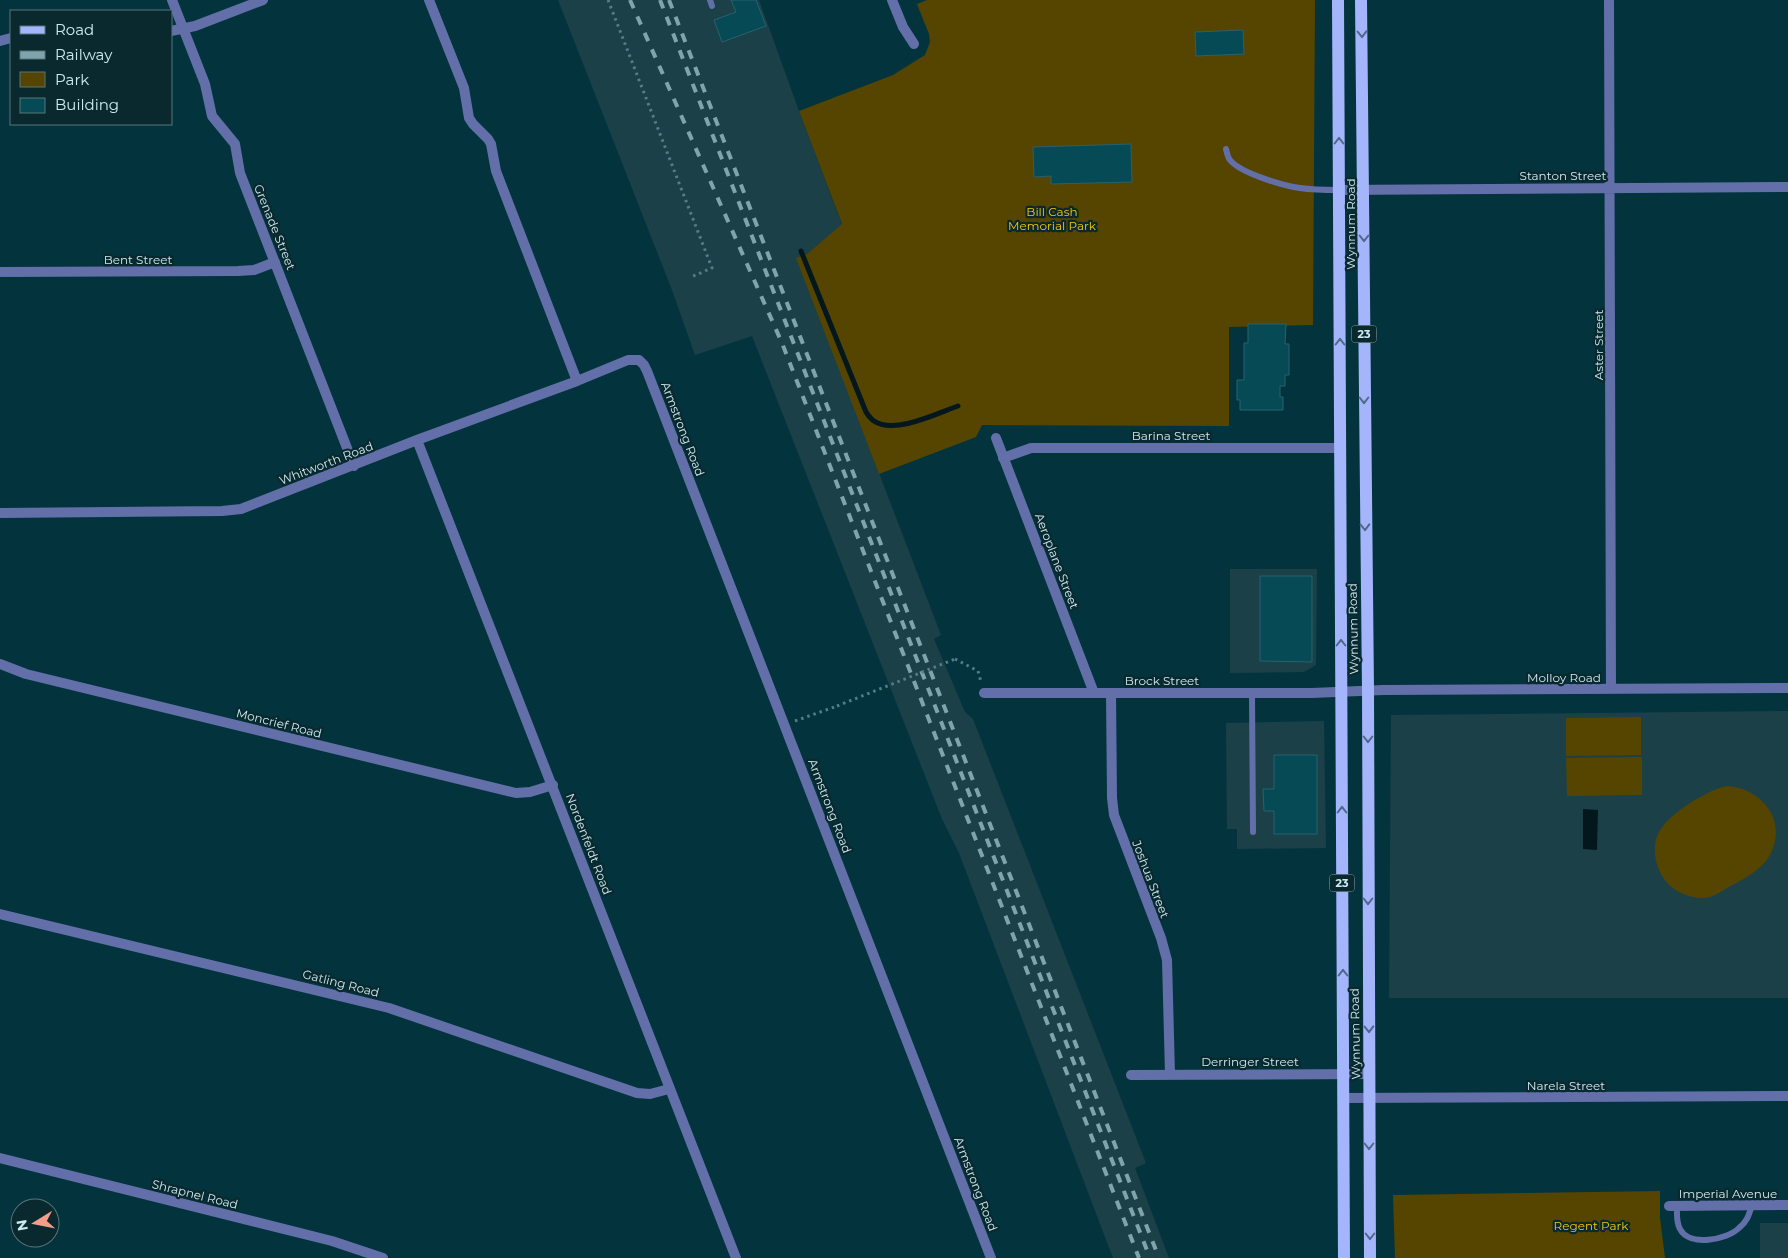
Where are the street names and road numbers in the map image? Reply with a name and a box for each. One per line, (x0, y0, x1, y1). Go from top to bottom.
street label: Stanton Street (1520, 168, 1607, 183)
street label: Wynnum Road (1343, 178, 1358, 270)
street label: Grenade Street (251, 182, 299, 272)
street label: Bent Street (104, 252, 172, 267)
street label: Aster Street (1591, 310, 1606, 380)
road number: 23 (1352, 326, 1376, 342)
street label: Armstrong Road (658, 380, 708, 478)
street label: Barina Street (1132, 428, 1210, 443)
street label: Whitworth Road (277, 438, 375, 488)
street label: Aeroplane Street (1032, 511, 1082, 611)
street label: Wynnum Road (1345, 583, 1361, 675)
street label: Molloy Road (1527, 670, 1601, 685)
street label: Brock Street (1125, 673, 1199, 688)
street label: Moncrief Road (235, 705, 323, 741)
street label: Armstrong Road (805, 757, 855, 855)
street label: Nordenfeldt Road (563, 791, 615, 897)
street label: Joshua Street (1129, 837, 1173, 920)
road number: 23 (1330, 874, 1354, 891)
street label: Gatling Road (301, 966, 381, 1000)
street label: Wynnum Road (1347, 988, 1363, 1080)
street label: Derringer Street (1201, 1054, 1299, 1069)
street label: Narela Street (1527, 1078, 1605, 1093)
street label: Armstrong Road (951, 1135, 1001, 1233)
street label: Shrapnel Road (150, 1176, 240, 1212)
street label: Imperial Avenue (1679, 1186, 1777, 1201)

